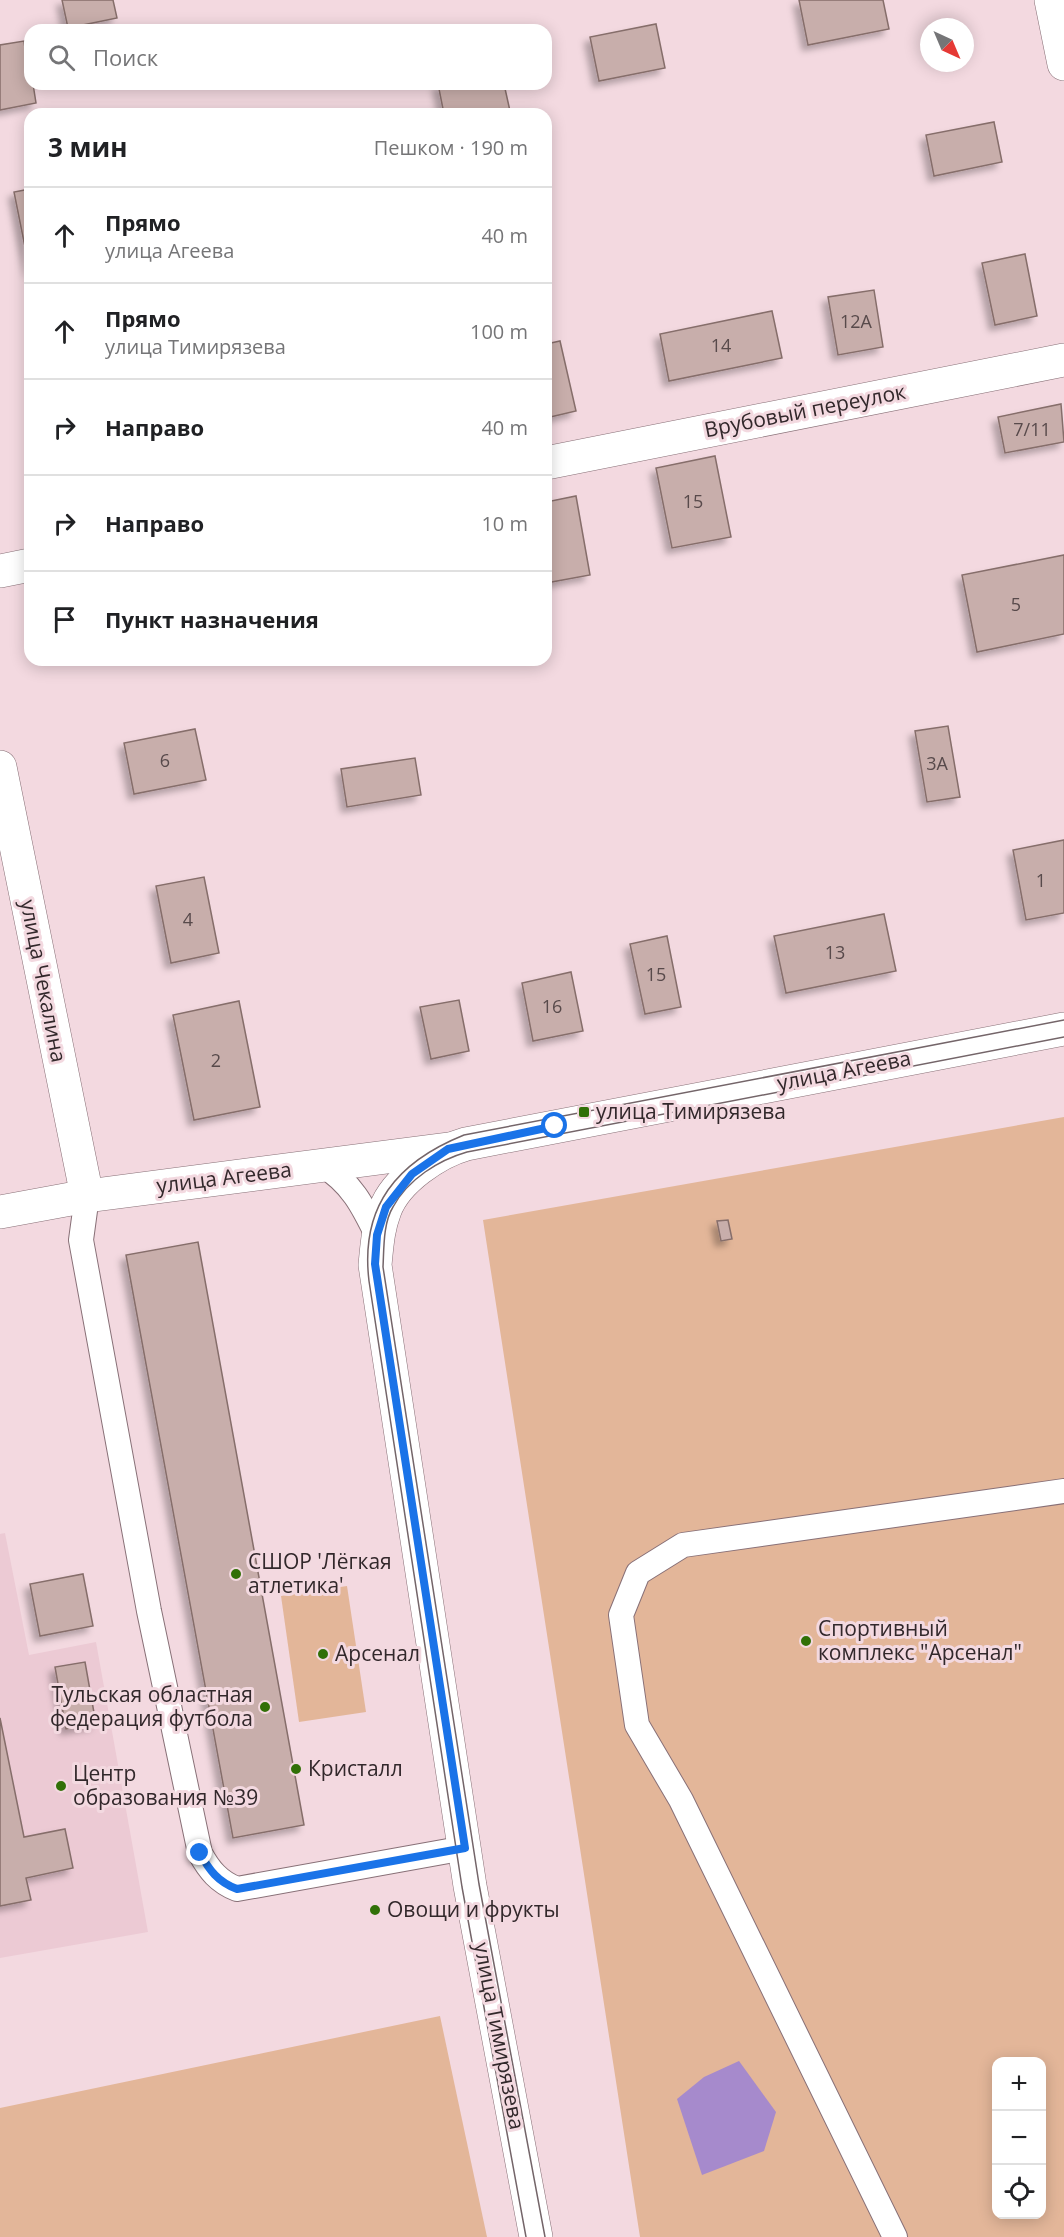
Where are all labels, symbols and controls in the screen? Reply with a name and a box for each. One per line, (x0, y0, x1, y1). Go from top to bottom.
north arrow (920, 18, 974, 72)
search box (24, 24, 552, 90)
icon: search (45, 41, 78, 74)
text: Поиск (93, 42, 158, 72)
text: 3 мин (48, 129, 128, 165)
text: Пешком · 190 m (374, 134, 528, 161)
text: Прямо (105, 207, 181, 237)
icon: ahead (48, 219, 81, 252)
text: 40 m (481, 222, 528, 249)
text: улица Агеева (105, 237, 234, 264)
text: Прямо (105, 303, 181, 333)
house number: 12А (840, 309, 873, 333)
icon: ahead (48, 315, 81, 348)
text: 100 m (470, 318, 528, 345)
text: улица Тимирязева (105, 333, 286, 360)
house number: 14 (711, 333, 731, 357)
street label: Врубовый переулок (702, 377, 908, 443)
icon: right (48, 411, 81, 444)
text: Направо (105, 412, 204, 442)
text: 40 m (481, 414, 528, 441)
house number: 7/11 (1013, 417, 1051, 441)
house number: 15 (683, 489, 703, 513)
icon: right (48, 507, 81, 540)
text: Направо (105, 508, 204, 538)
text: 10 m (481, 510, 528, 537)
house number: 5 (1011, 592, 1021, 616)
icon: arrive (48, 603, 81, 636)
text: Пункт назначения (105, 604, 319, 634)
house number: 6 (160, 748, 170, 772)
house number: 3А (926, 751, 948, 775)
house number: 1 (1036, 868, 1046, 892)
street label: улица Чекалина (14, 897, 74, 1065)
house number: 4 (183, 907, 193, 931)
house number: 13 (825, 940, 845, 964)
house number: 15 (646, 962, 666, 986)
house number: 16 (542, 994, 562, 1018)
street label: улица Агеева (774, 1043, 913, 1097)
house number: 2 (211, 1048, 221, 1072)
place label: улица Тимирязева (596, 1097, 786, 1125)
marker: улица Тимирязева (577, 1105, 591, 1119)
route start (541, 1112, 567, 1138)
street label: улица Агеева (155, 1155, 293, 1199)
place label: СШОР 'Лёгкая атлетика' (248, 1547, 392, 1599)
marker: СШОР 'Лёгкая атлетика' (229, 1567, 243, 1581)
place label: Спортивный комплекс "Арсенал" (818, 1614, 1022, 1666)
marker: Спортивный комплекс "Арсенал" (799, 1634, 813, 1648)
place label: Арсенал (335, 1639, 420, 1667)
marker: Арсенал (316, 1647, 330, 1661)
place label: Тульская областная федерация футбола (50, 1680, 253, 1732)
marker: Тульская областная федерация футбола (258, 1700, 272, 1714)
place label: Кристалл (308, 1754, 403, 1782)
place label: Центр образования №39 (73, 1759, 258, 1811)
marker: Кристалл (289, 1762, 303, 1776)
marker: Центр образования №39 (54, 1779, 68, 1793)
route end (186, 1839, 212, 1865)
place label: Овощи и фрукты (387, 1895, 560, 1923)
marker: Овощи и фрукты (368, 1903, 382, 1917)
street label: улица Тимирязева (468, 1940, 532, 2132)
map controls (992, 2057, 1046, 2219)
button: + (992, 2057, 1046, 2111)
button: − (992, 2111, 1046, 2165)
button: locate (992, 2165, 1046, 2219)

